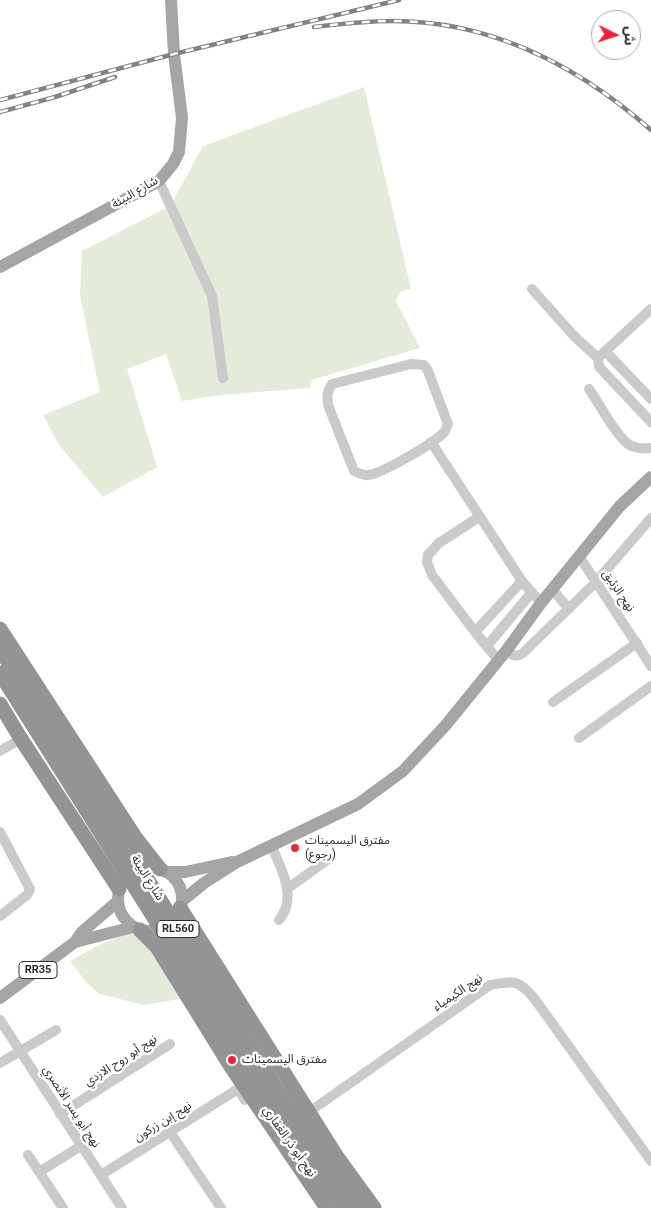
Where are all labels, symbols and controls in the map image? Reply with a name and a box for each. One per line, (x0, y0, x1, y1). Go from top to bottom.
north arrow (591, 10, 641, 60)
text: ش (621, 26, 639, 46)
street label: شارع البيئة (109, 174, 161, 212)
street label: نهج الزئبق (599, 567, 637, 615)
place label: مفترق اليسمينات (رجوع) (305, 834, 390, 862)
marker: مفترق اليسمينات (رجوع) (289, 842, 301, 854)
street label: شارع البيئة (127, 853, 167, 903)
road number: RL560 (157, 921, 199, 938)
road number: RR35 (19, 962, 57, 978)
street label: نهج الكيمياء (431, 971, 485, 1015)
street label: نهج أبو روح الازدي (82, 1032, 160, 1090)
place label: مفترق اليسمينات (242, 1053, 327, 1067)
marker: مفترق اليسمينات (226, 1054, 238, 1066)
street label: نهج أبو يسر الأنصري (39, 1063, 103, 1151)
street label: نهج إبن زركون (132, 1099, 194, 1145)
street label: نهج أبو ذر الغفاري (259, 1104, 319, 1180)

